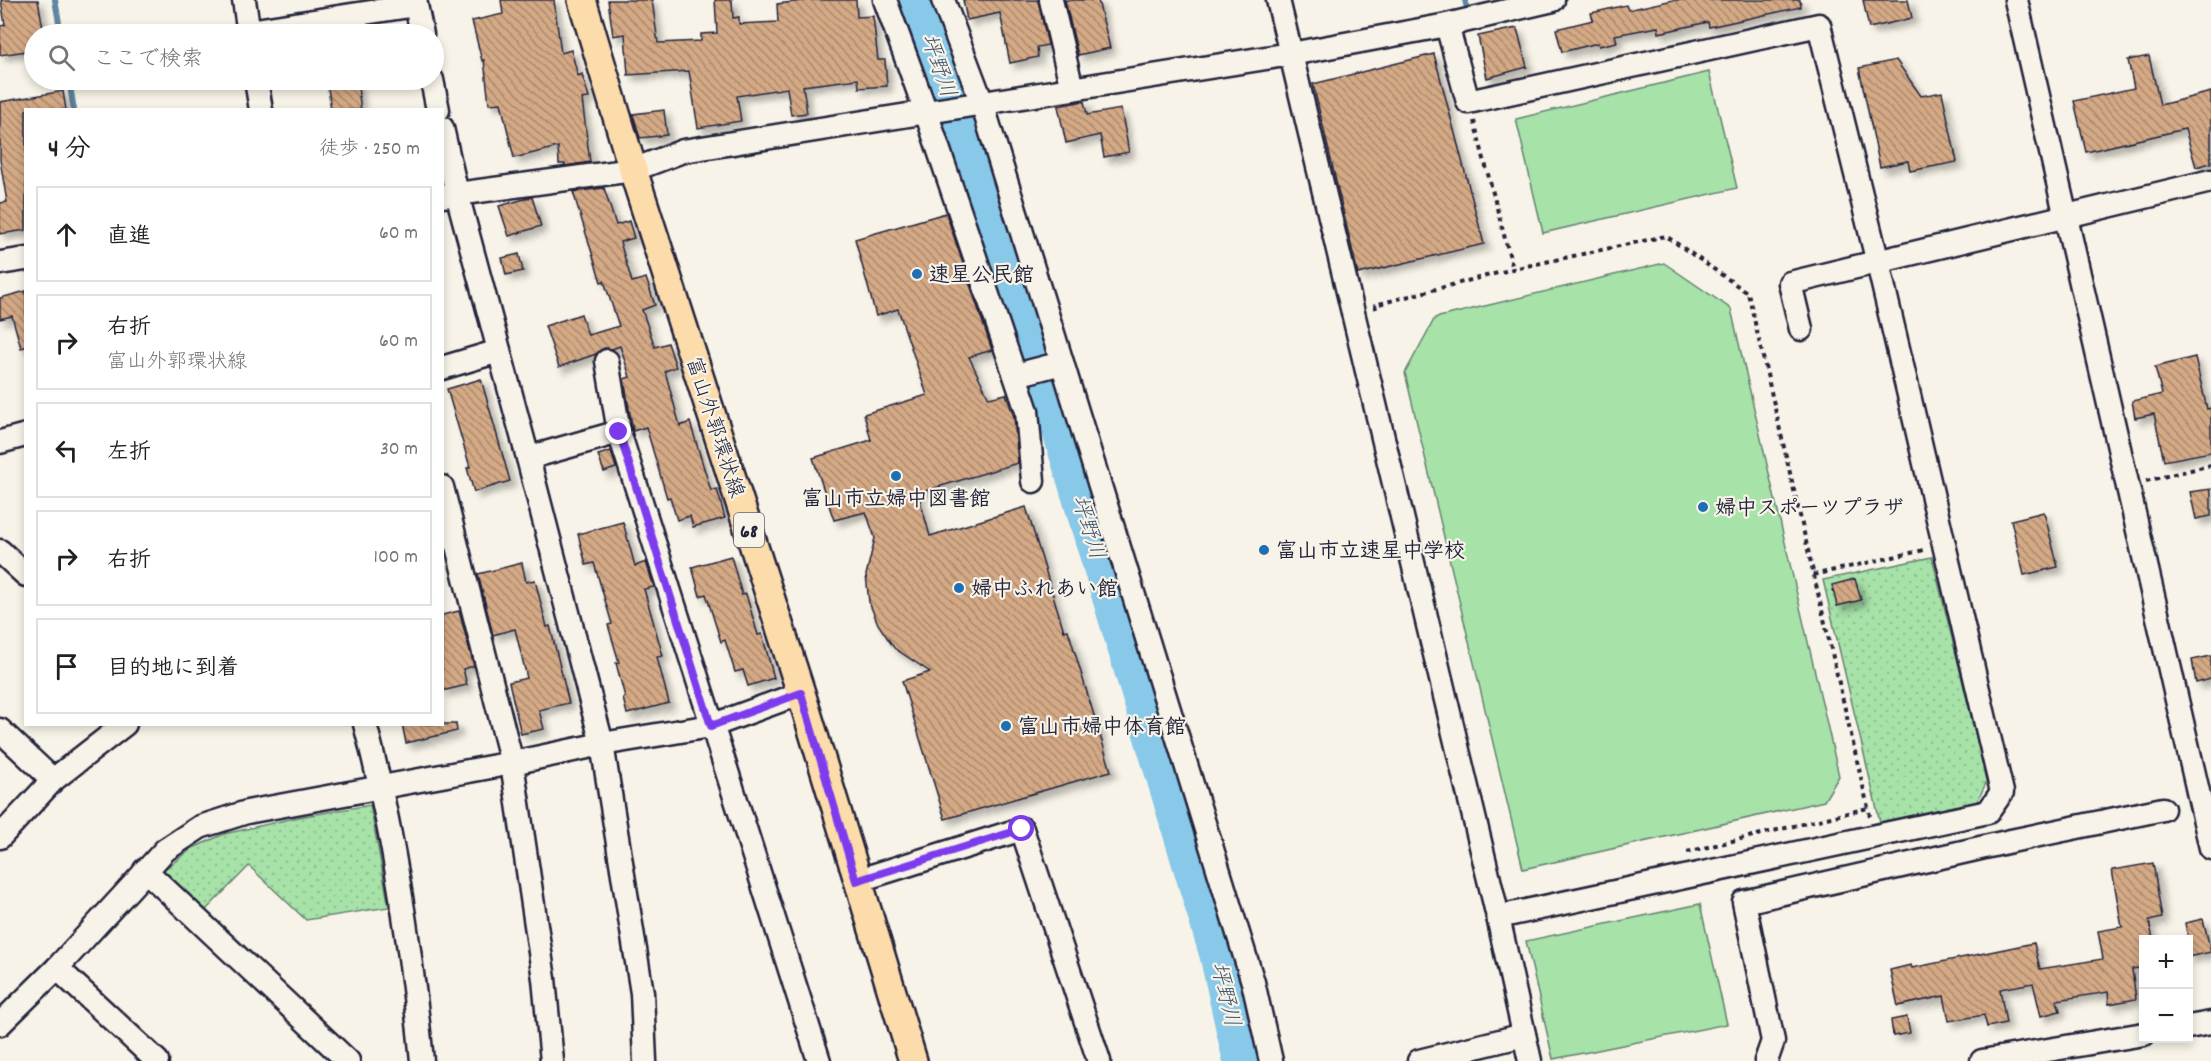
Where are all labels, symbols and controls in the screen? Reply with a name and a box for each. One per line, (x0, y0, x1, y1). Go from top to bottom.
search box (24, 24, 444, 90)
water label: 坪野川 (911, 30, 962, 102)
icon: search (45, 41, 78, 74)
text: ここで検索 (93, 45, 203, 76)
text: 4 分 (48, 132, 91, 169)
text: 徒歩 · 250 m (319, 136, 420, 164)
icon: ahead (50, 218, 83, 251)
text: 60 m (379, 220, 418, 248)
text: 直進 (107, 222, 151, 253)
place label: 速星公民館 (929, 262, 1034, 292)
marker: 速星公民館 (910, 267, 924, 281)
text: 右折 (107, 313, 151, 344)
icon: right (50, 326, 83, 359)
text: 60 m (379, 328, 418, 356)
text: 富山外郭環状線 (107, 349, 247, 377)
street label: 富山外郭環状線 (676, 353, 750, 502)
route end (605, 418, 631, 444)
icon: left (50, 434, 83, 467)
text: 30 m (380, 436, 418, 464)
text: 左折 (107, 438, 151, 469)
marker: 富山市立婦中図書館 (889, 469, 903, 483)
place label: 富山市立婦中図書館 (802, 486, 991, 516)
water label: 坪野川 (1062, 492, 1111, 564)
place label: 婦中スポーツプラザ (1715, 495, 1904, 525)
marker: 婦中スポーツプラザ (1696, 500, 1710, 514)
road number: 68 (734, 513, 764, 547)
place label: 富山市立速星中学校 (1276, 538, 1465, 568)
icon: right (50, 542, 83, 575)
marker: 富山市立速星中学校 (1257, 543, 1271, 557)
text: 100 m (374, 544, 418, 572)
text: 右折 (107, 546, 151, 577)
place label: 婦中ふれあい館 (971, 576, 1118, 606)
marker: 婦中ふれあい館 (952, 581, 966, 595)
icon: arrive (50, 650, 83, 683)
text: 目的地に到着 (107, 654, 239, 685)
place label: 富山市婦中体育館 (1018, 714, 1186, 744)
marker: 富山市婦中体育館 (999, 719, 1013, 733)
route start (1008, 815, 1034, 841)
map controls (2139, 935, 2193, 1043)
button: + (2139, 935, 2193, 989)
water label: 坪野川 (1201, 959, 1246, 1030)
button: − (2139, 989, 2193, 1043)

